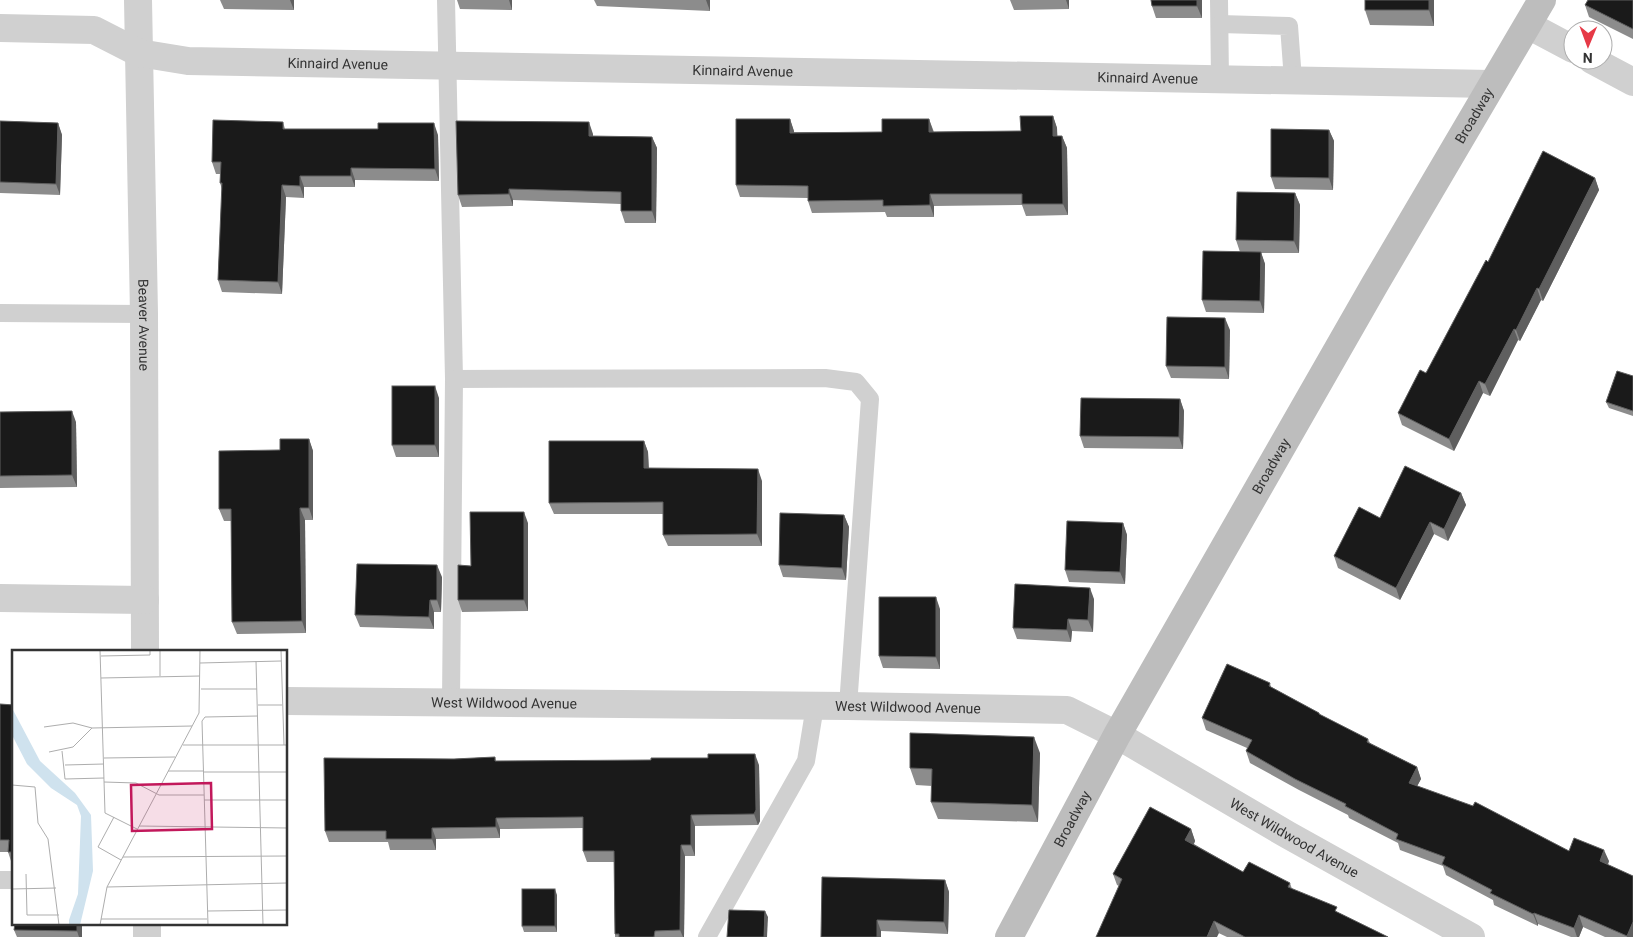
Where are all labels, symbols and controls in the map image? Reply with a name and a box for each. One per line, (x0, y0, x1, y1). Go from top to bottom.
north arrow (1563, 20, 1613, 70)
text: N (1583, 50, 1593, 66)
street label: Kinnaird Avenue (287, 55, 388, 73)
street label: Kinnaird Avenue (692, 62, 793, 80)
street label: Kinnaird Avenue (1097, 69, 1198, 87)
street label: Broadway (1452, 85, 1497, 146)
street label: Beaver Avenue (135, 279, 152, 371)
street label: Broadway (1249, 435, 1293, 497)
inset map (12, 650, 288, 924)
street label: West Wildwood Avenue (431, 694, 577, 712)
street label: West Wildwood Avenue (835, 698, 981, 716)
street label: Broadway (1051, 788, 1094, 850)
street label: West Wildwood Avenue (1227, 795, 1362, 881)

